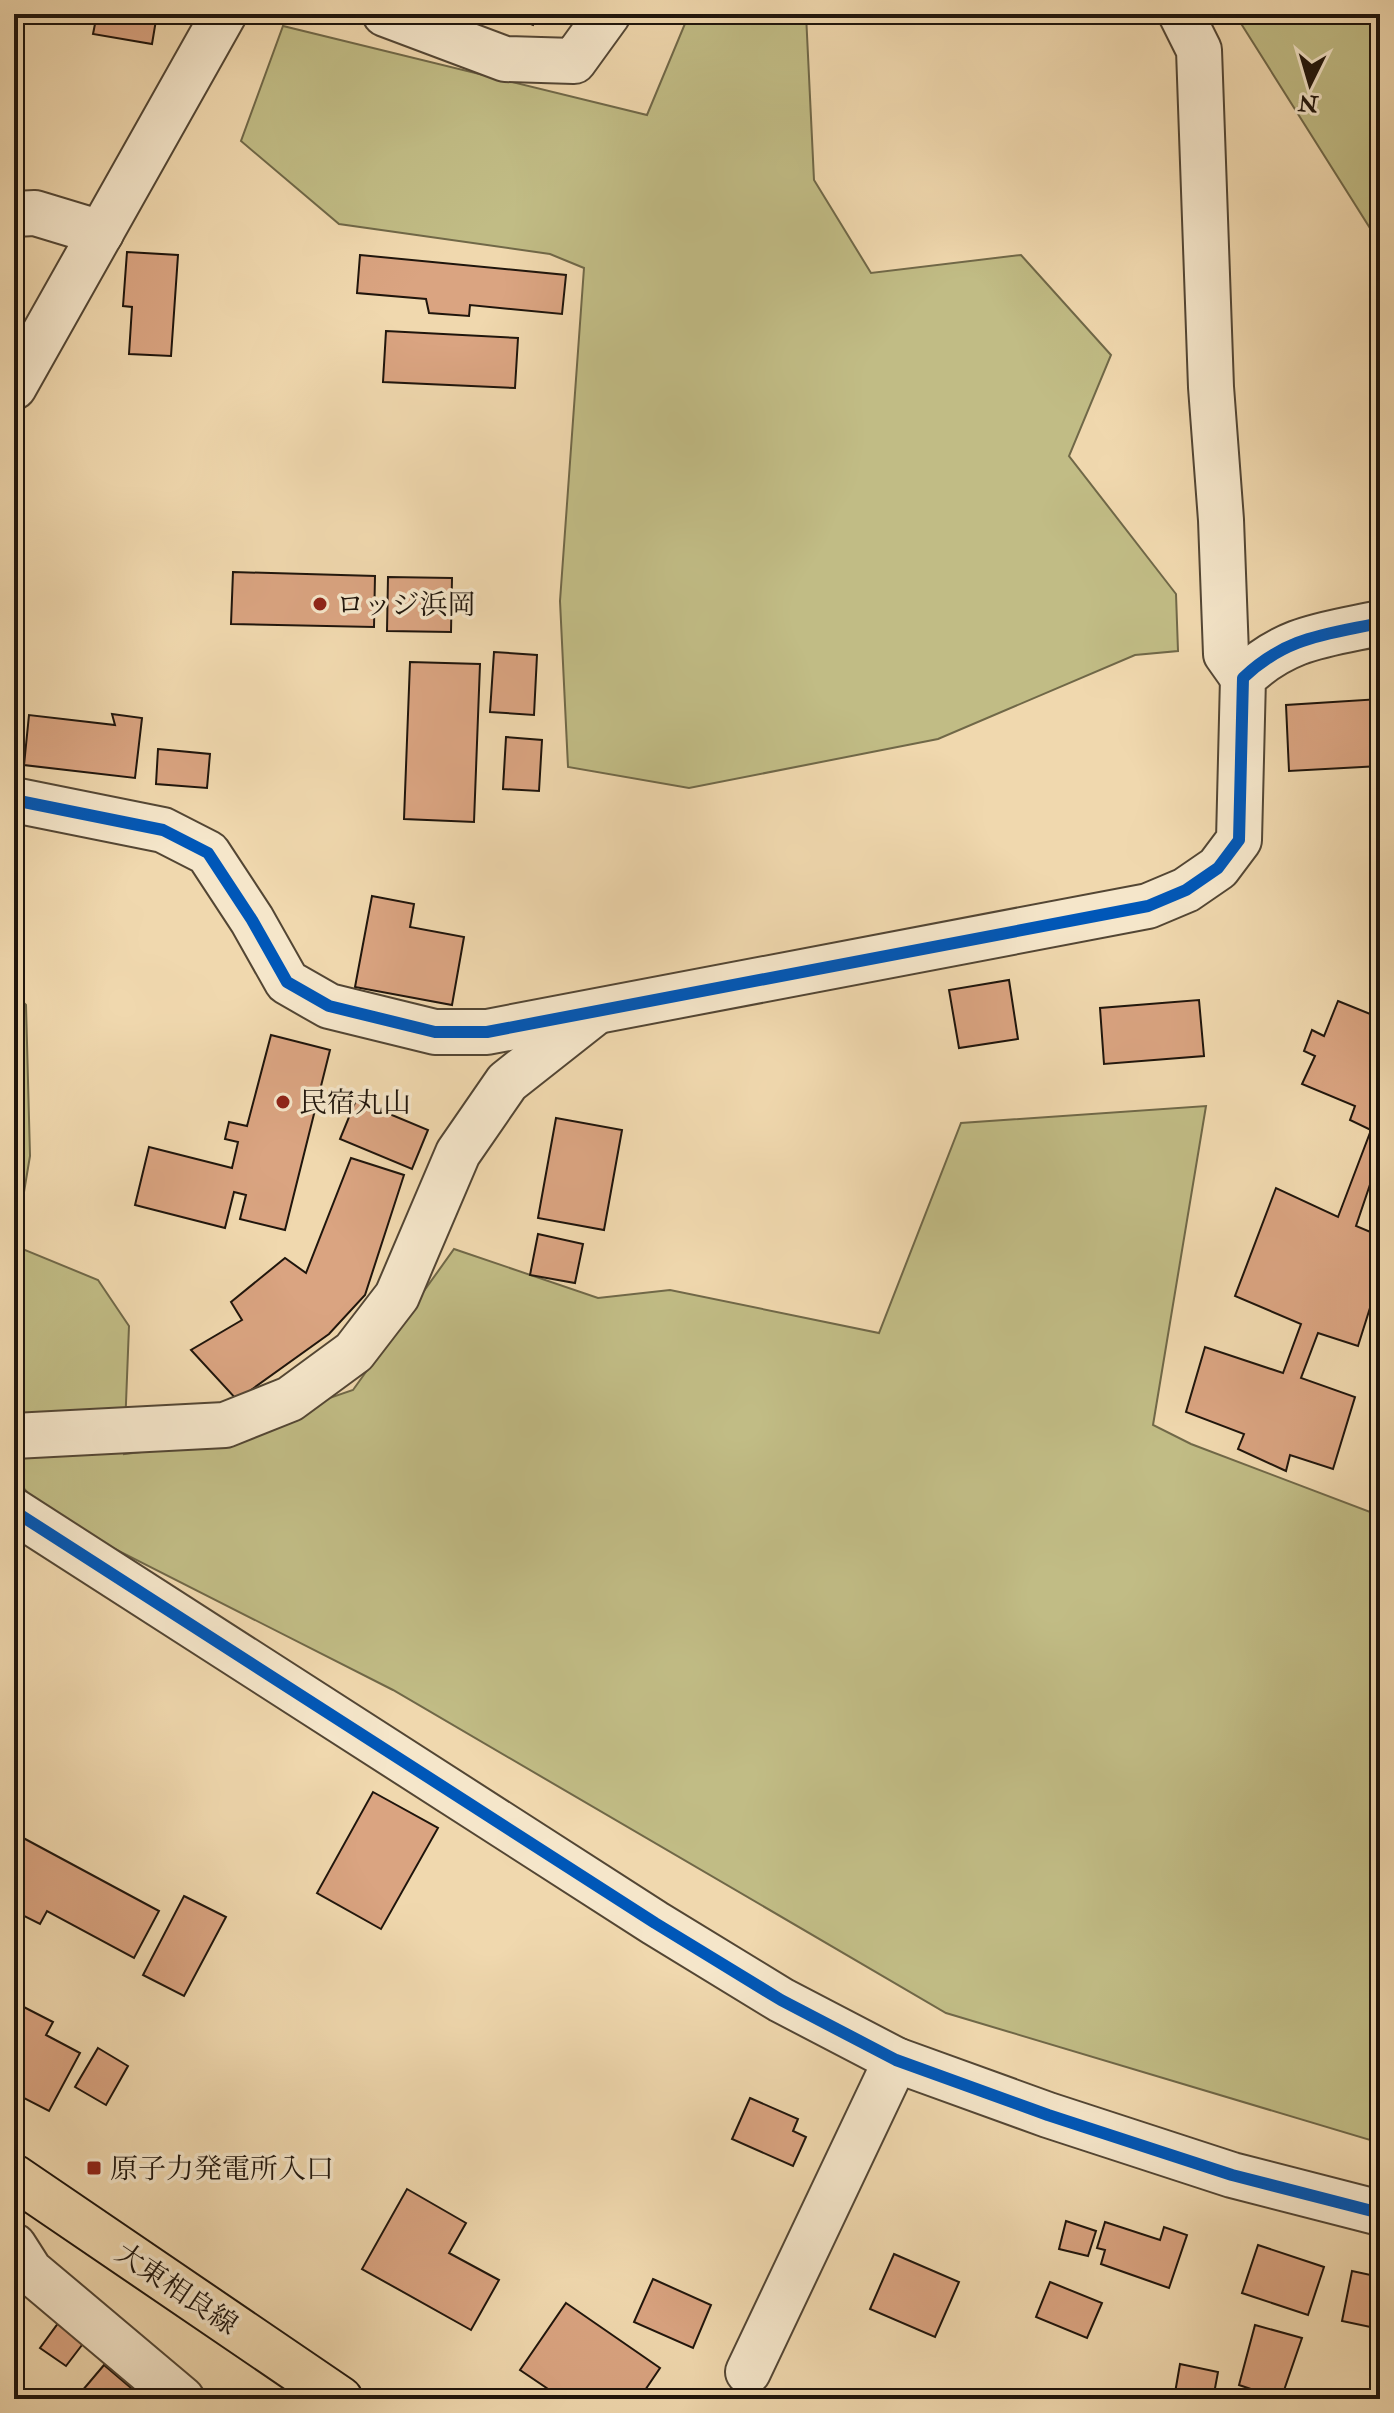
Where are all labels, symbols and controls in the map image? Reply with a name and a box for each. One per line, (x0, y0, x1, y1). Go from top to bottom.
north arrow (1270, 44, 1350, 124)
text: N (1297, 88, 1320, 118)
place label: ロッジ浜岡 (336, 588, 475, 623)
marker: ロッジ浜岡 (311, 595, 329, 613)
place label: 民宿丸山 (299, 1086, 411, 1121)
marker: 民宿丸山 (274, 1093, 292, 1111)
place label: 原子力発電所入口 (110, 2152, 334, 2187)
marker: 原子力発電所入口 (85, 2159, 103, 2177)
street label: 大東相良線 (108, 2236, 244, 2343)

